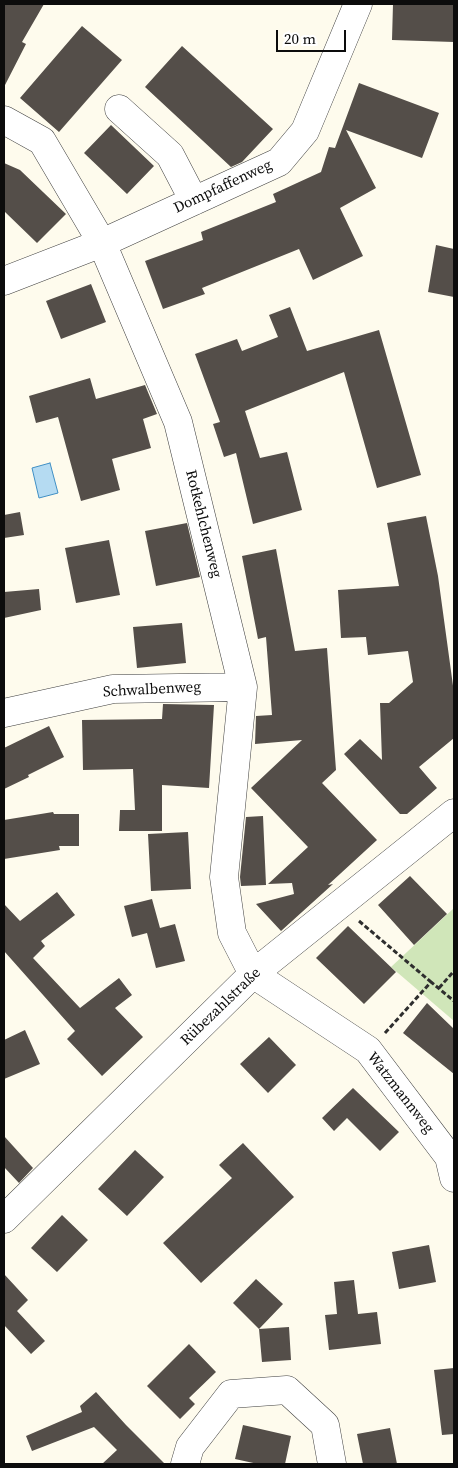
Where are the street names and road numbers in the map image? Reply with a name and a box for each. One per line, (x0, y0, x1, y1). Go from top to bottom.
street label: Dompfaffenweg (171, 156, 275, 218)
street label: Rotkehlchenweg (181, 468, 225, 580)
street label: Schwalbenweg (102, 678, 202, 702)
street label: Rübezahlstraße (177, 964, 265, 1050)
street label: Watzmannweg (363, 1049, 437, 1137)

